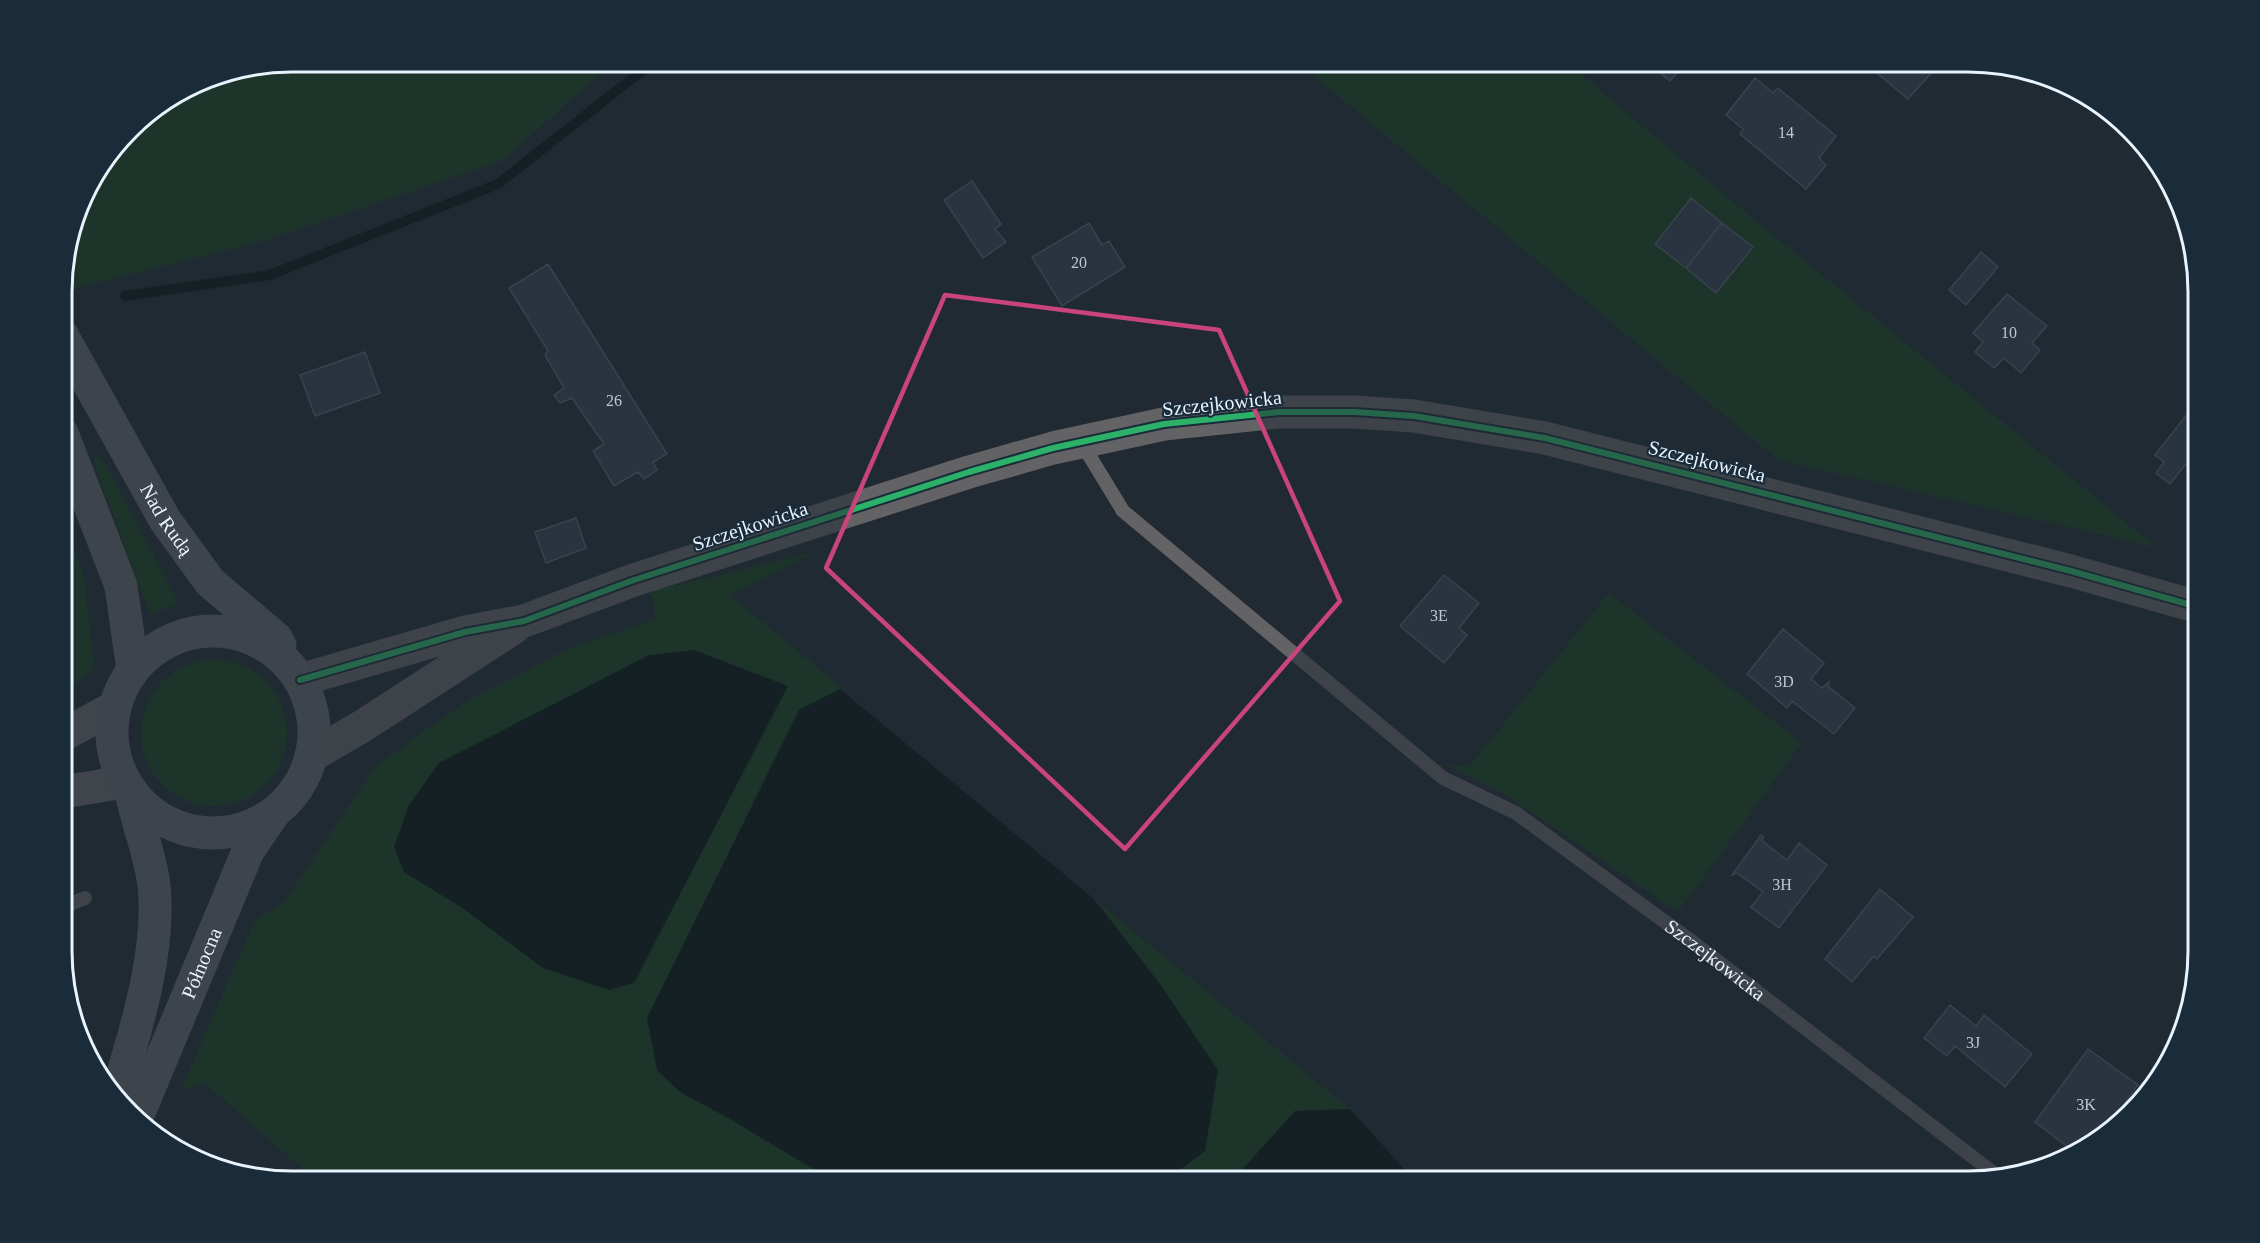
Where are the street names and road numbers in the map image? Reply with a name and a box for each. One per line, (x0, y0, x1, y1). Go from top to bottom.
street label: Szczejkowicka (1161, 386, 1283, 421)
street label: Szczejkowicka (1646, 436, 1768, 487)
street label: Nad Rudą (136, 480, 198, 561)
street label: Szczejkowicka (690, 497, 811, 556)
street label: Szczejkowicka (1661, 915, 1770, 1005)
street label: Północna (177, 924, 226, 1002)

